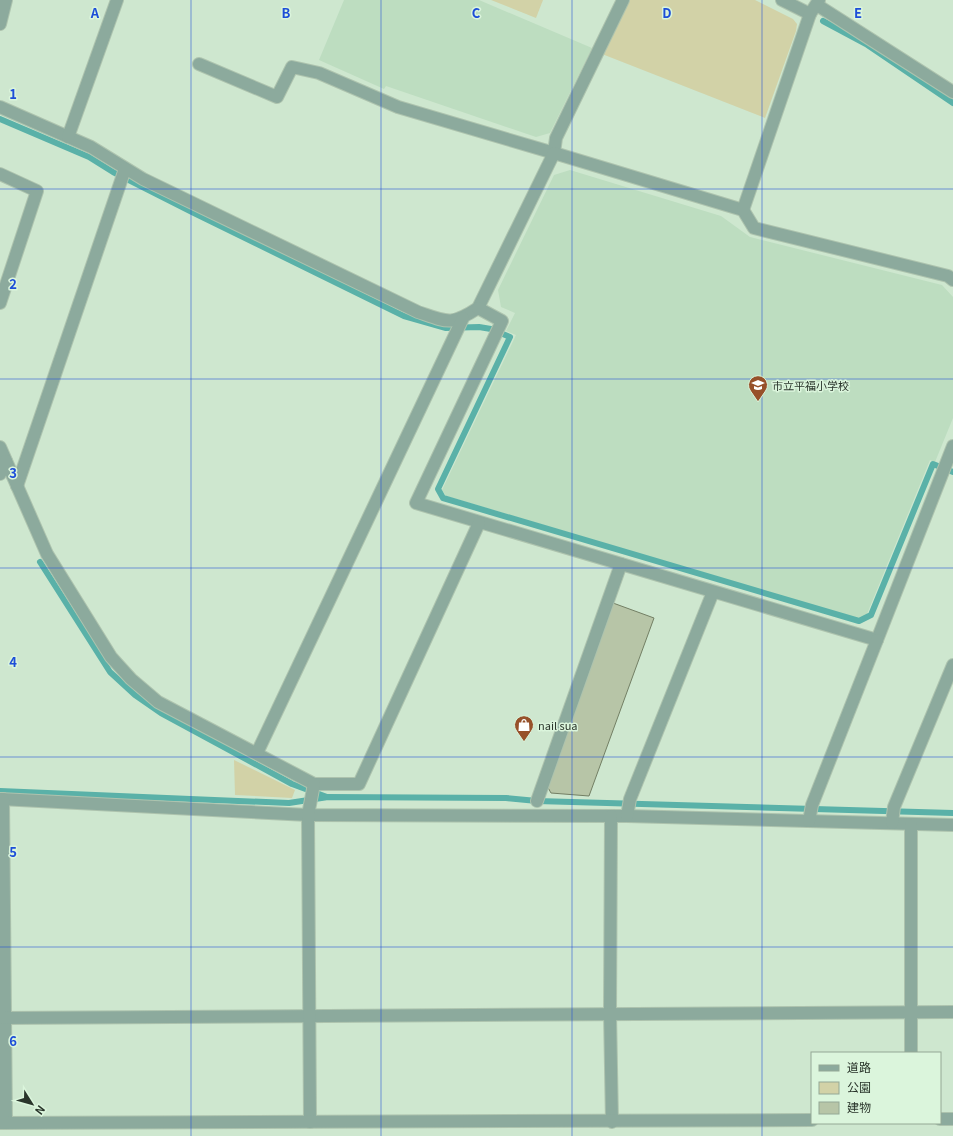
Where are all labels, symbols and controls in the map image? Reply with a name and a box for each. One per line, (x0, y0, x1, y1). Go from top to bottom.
text: A (90, 3, 100, 22)
text: B (282, 3, 291, 22)
text: C (472, 3, 481, 22)
text: D (662, 3, 672, 22)
text: E (854, 3, 862, 22)
text: 1 (9, 84, 17, 103)
text: 2 (9, 274, 17, 293)
school or university icon: 市立平福小学校 (747, 374, 769, 402)
place label: 市立平福小学校 (772, 377, 849, 393)
text: 3 (9, 463, 17, 482)
text: 4 (9, 652, 17, 671)
shop icon: nail sua (513, 714, 535, 742)
place label: nail sua (538, 717, 578, 733)
text: 5 (9, 842, 17, 861)
text: 6 (9, 1031, 17, 1050)
legend (811, 1052, 941, 1124)
text: 道路 (847, 1058, 871, 1075)
text: 公園 (847, 1078, 871, 1095)
north arrow (12, 1084, 52, 1124)
text: 建物 (847, 1098, 871, 1115)
text: N (32, 1103, 50, 1119)

